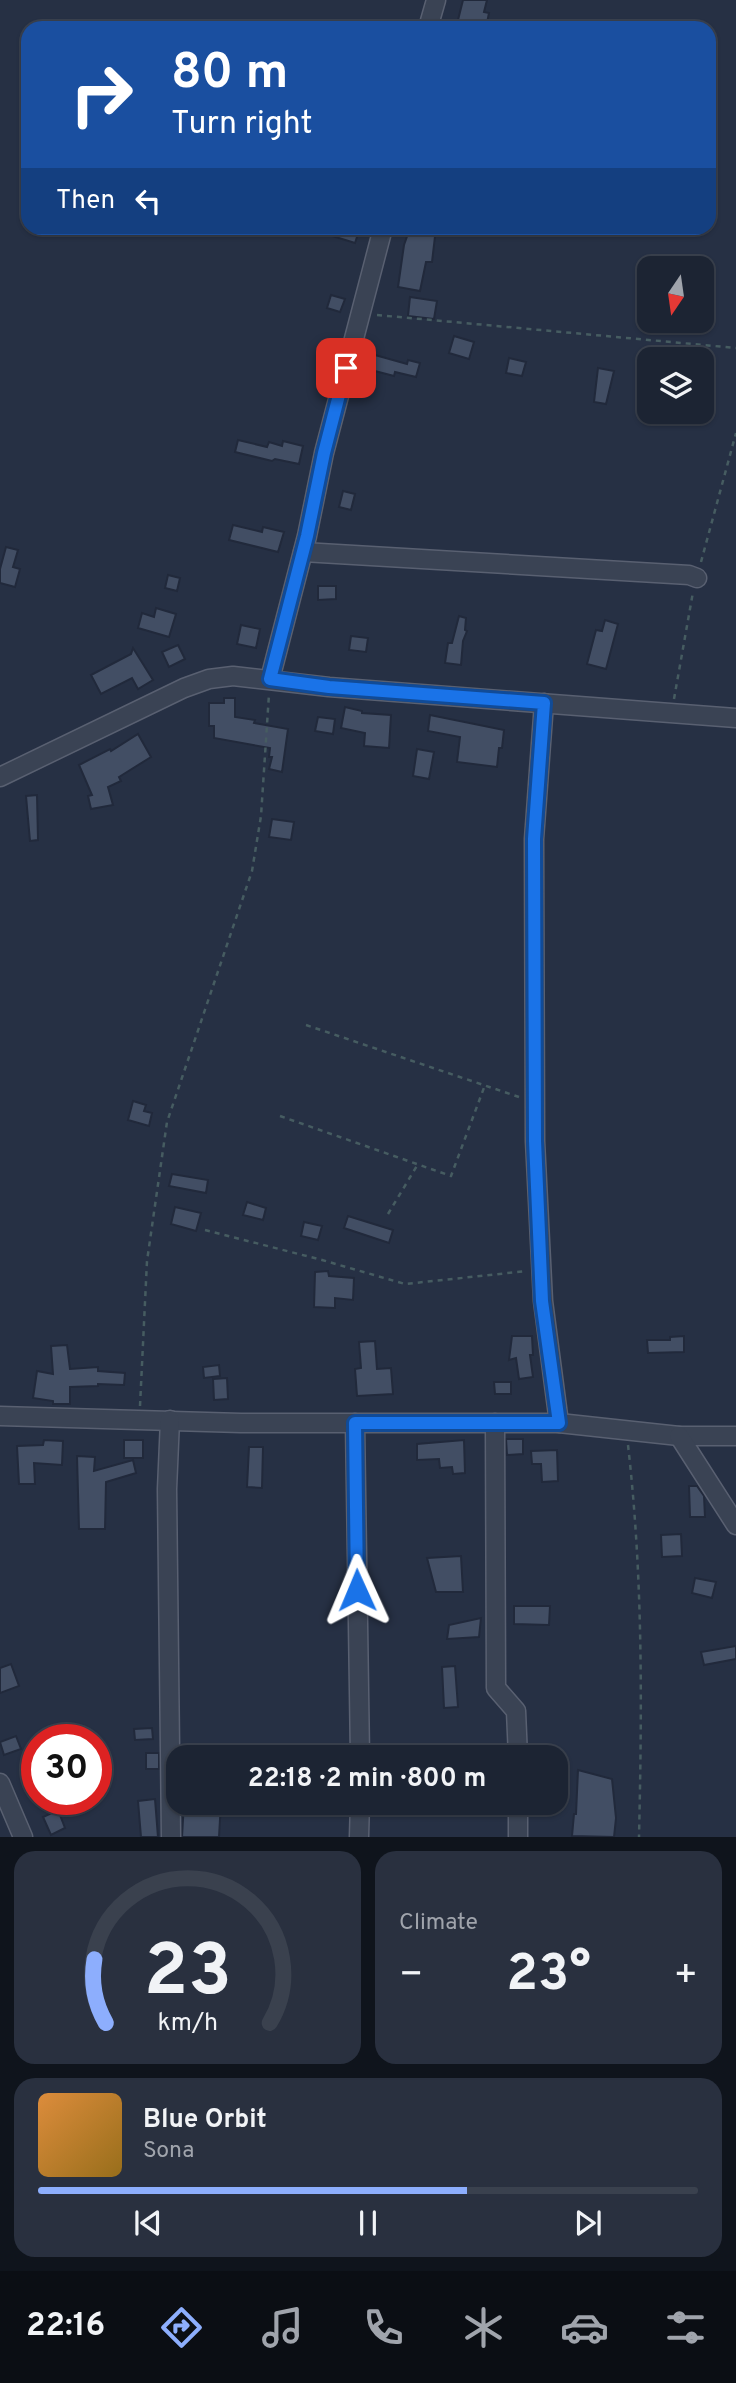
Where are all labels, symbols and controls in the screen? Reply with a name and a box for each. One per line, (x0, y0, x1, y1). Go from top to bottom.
text: 80 m (171, 44, 288, 106)
icon: right (56, 49, 147, 140)
text: Turn right (171, 105, 313, 145)
icon: left (129, 182, 167, 220)
text: Then (56, 185, 115, 218)
north arrow (637, 256, 714, 332)
map controls (637, 256, 714, 424)
pin (316, 338, 376, 398)
button: layers (637, 347, 714, 424)
icon: arrive (327, 349, 365, 387)
position arrow (320, 1553, 394, 1627)
speed limit sign: 30 (21, 1724, 112, 1815)
text: 22:18 · 2 min · 800 m (248, 1763, 486, 1796)
text: Climate (399, 1909, 478, 1938)
text: 23 (143, 1930, 232, 2022)
text: 23° (506, 1943, 591, 2009)
text: − (399, 1952, 424, 2001)
text: + (673, 1952, 698, 2001)
text: km/h (157, 2008, 218, 2040)
text: Blue Orbit (143, 2104, 267, 2137)
text: Sona (143, 2137, 194, 2166)
icon: previous (129, 2204, 167, 2242)
icon: pause (349, 2204, 387, 2242)
icon: next (569, 2204, 607, 2242)
icon: directions (157, 2303, 206, 2352)
icon: music (258, 2303, 307, 2352)
icon: phone (359, 2303, 408, 2352)
icon: climate (459, 2303, 508, 2352)
icon: car (560, 2303, 609, 2352)
icon: filters (661, 2303, 710, 2352)
text: 22:16 (26, 2307, 105, 2347)

